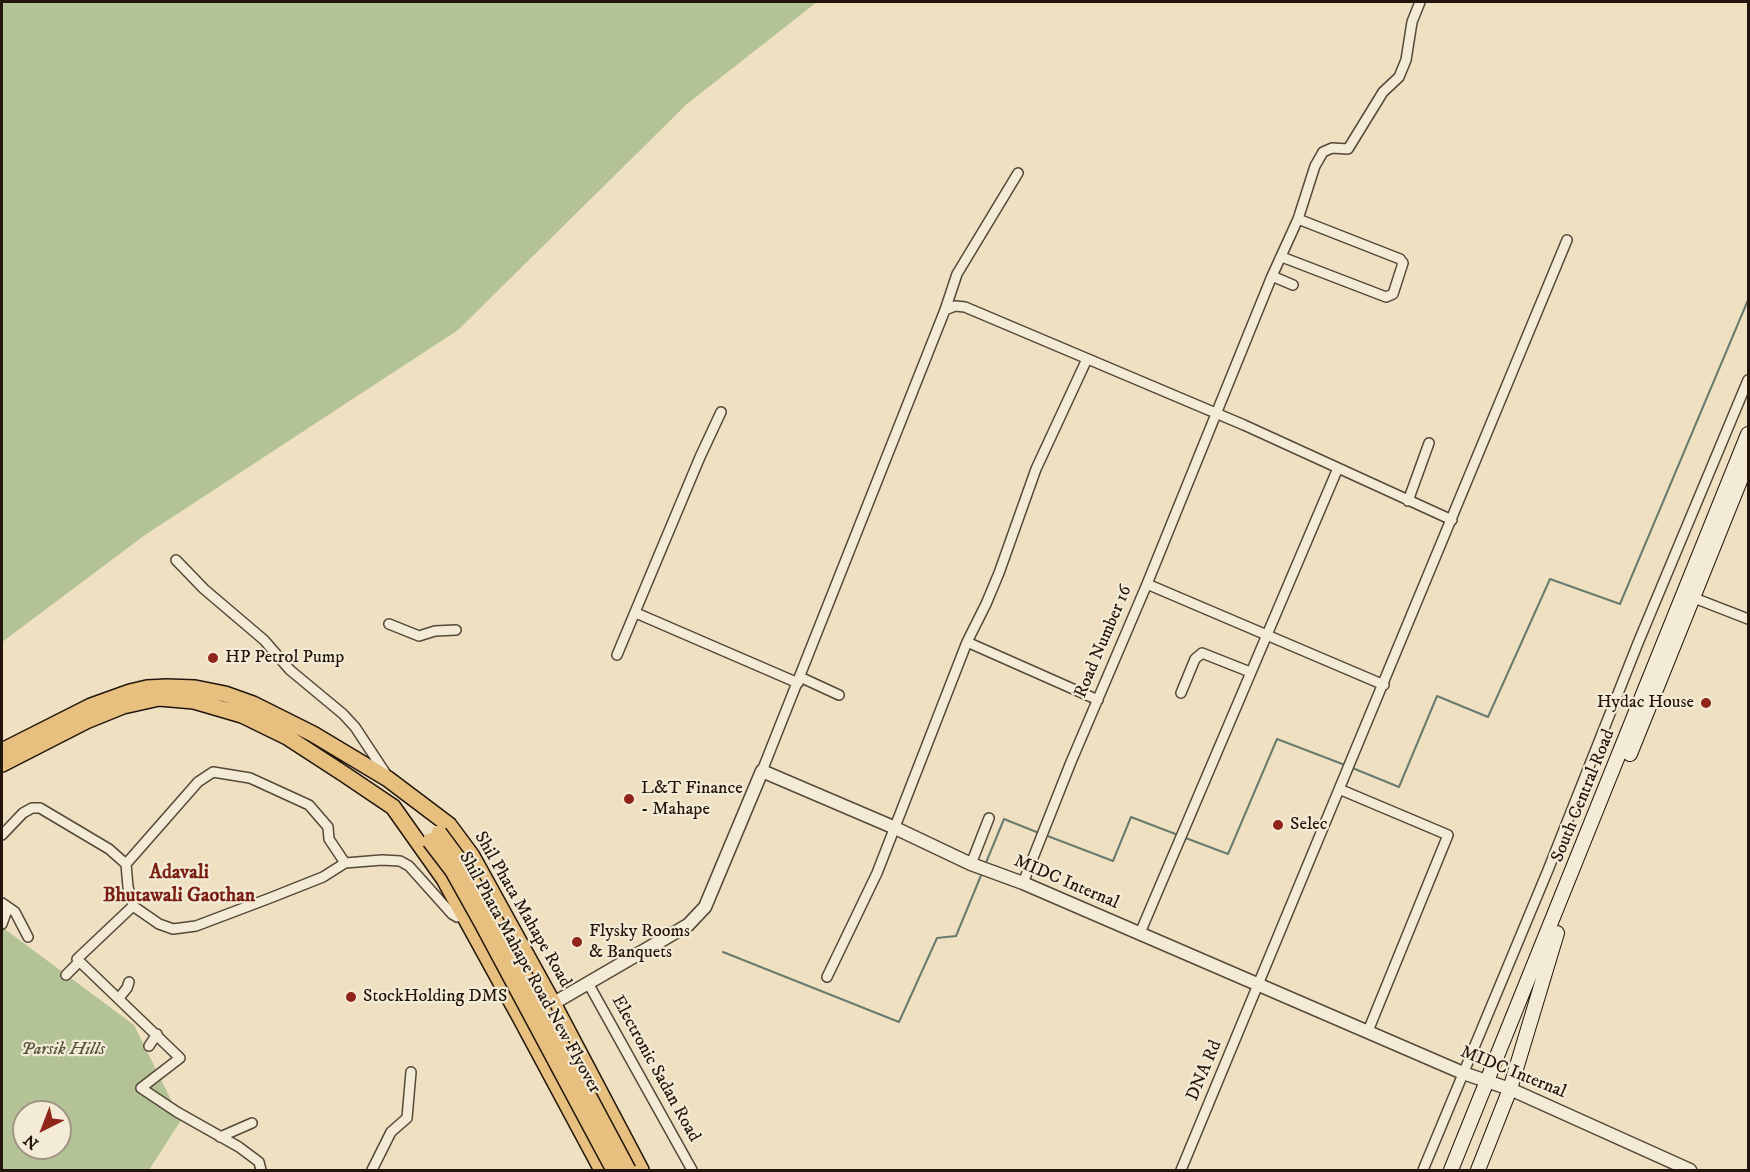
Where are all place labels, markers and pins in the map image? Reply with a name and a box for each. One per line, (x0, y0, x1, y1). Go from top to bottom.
place label: HP Petrol Pump (225, 647, 344, 669)
marker: HP Petrol Pump (206, 651, 220, 665)
place label: Hydac House (1597, 692, 1694, 714)
marker: Hydac House (1699, 696, 1713, 710)
place label: L&T Finance - Mahape (641, 778, 743, 820)
marker: L&T Finance - Mahape (622, 792, 636, 806)
place label: Selec (1290, 814, 1327, 836)
marker: Selec (1271, 818, 1285, 832)
place label: Flysky Rooms & Banquets (589, 921, 690, 964)
marker: Flysky Rooms & Banquets (570, 935, 584, 949)
place label: StockHolding DMS (363, 986, 507, 1008)
marker: StockHolding DMS (344, 990, 358, 1004)

